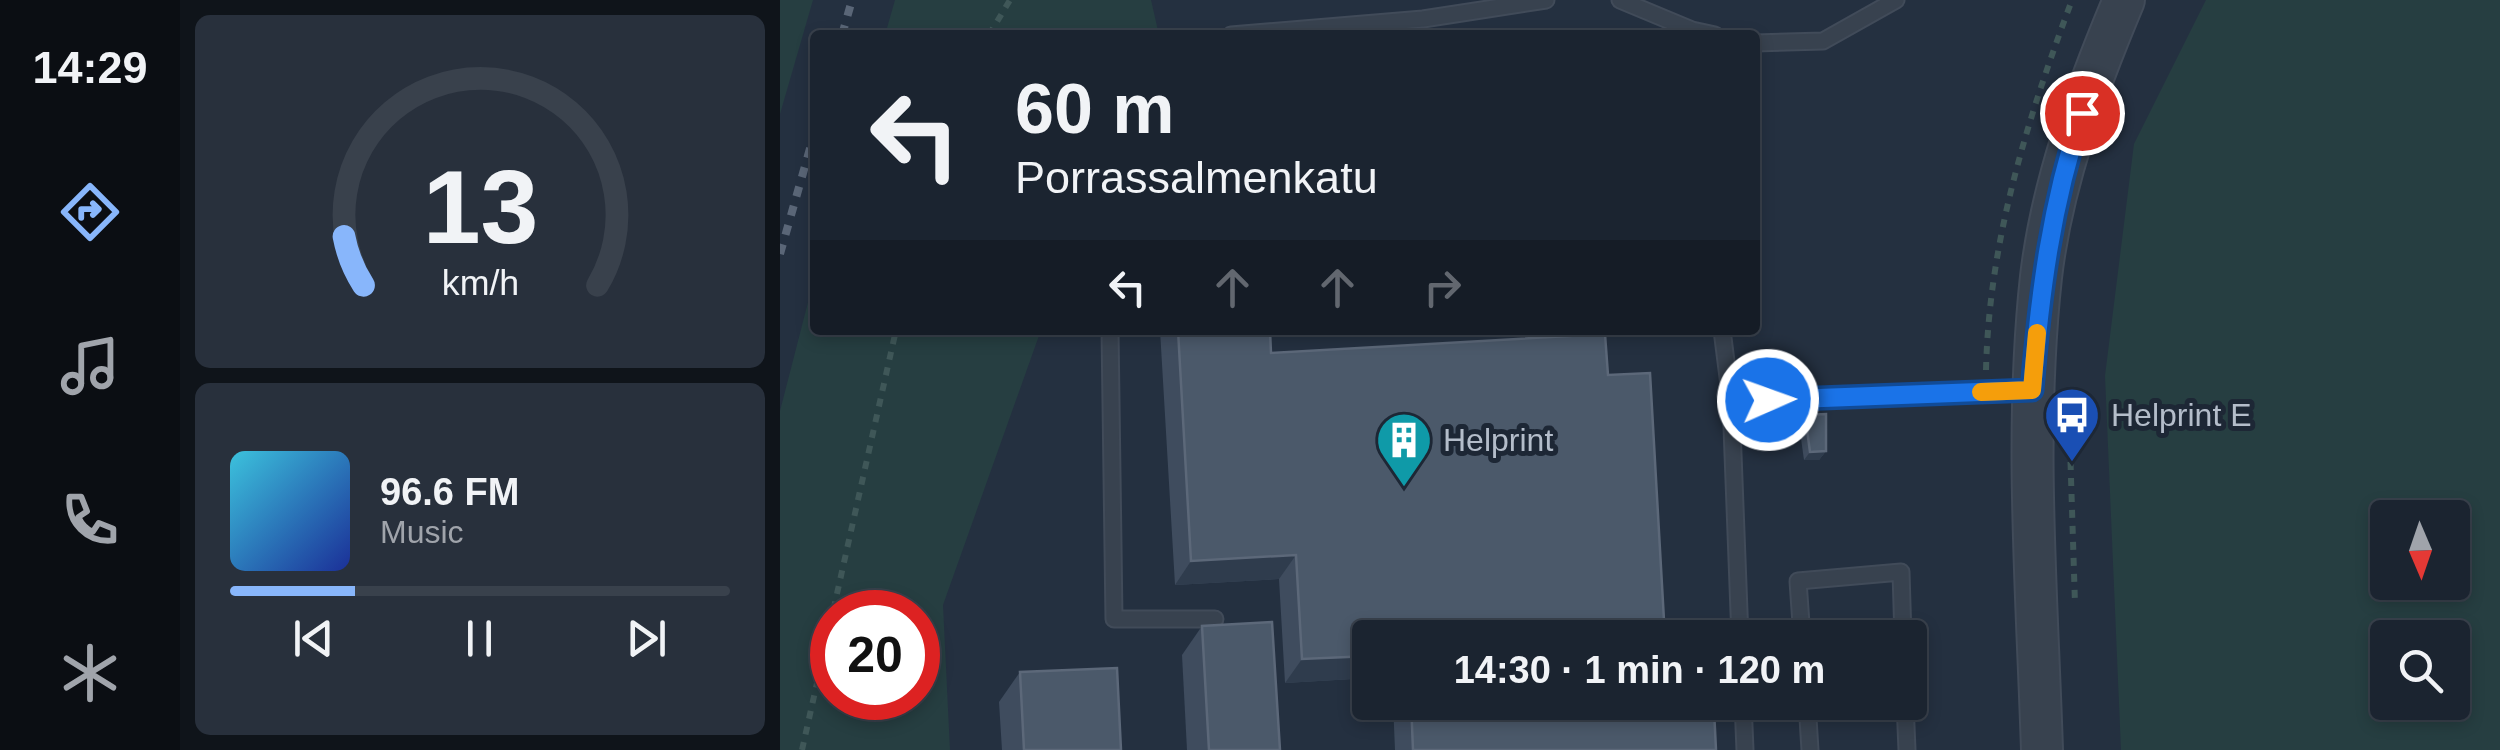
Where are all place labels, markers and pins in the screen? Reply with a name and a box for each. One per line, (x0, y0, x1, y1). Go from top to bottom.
pin (2040, 71, 2125, 156)
bus stop icon: Helprint E (2042, 385, 2102, 464)
place label: Helprint E (2111, 397, 2252, 433)
building icon: Helprint (1374, 410, 1434, 489)
place label: Helprint (1443, 422, 1553, 458)

